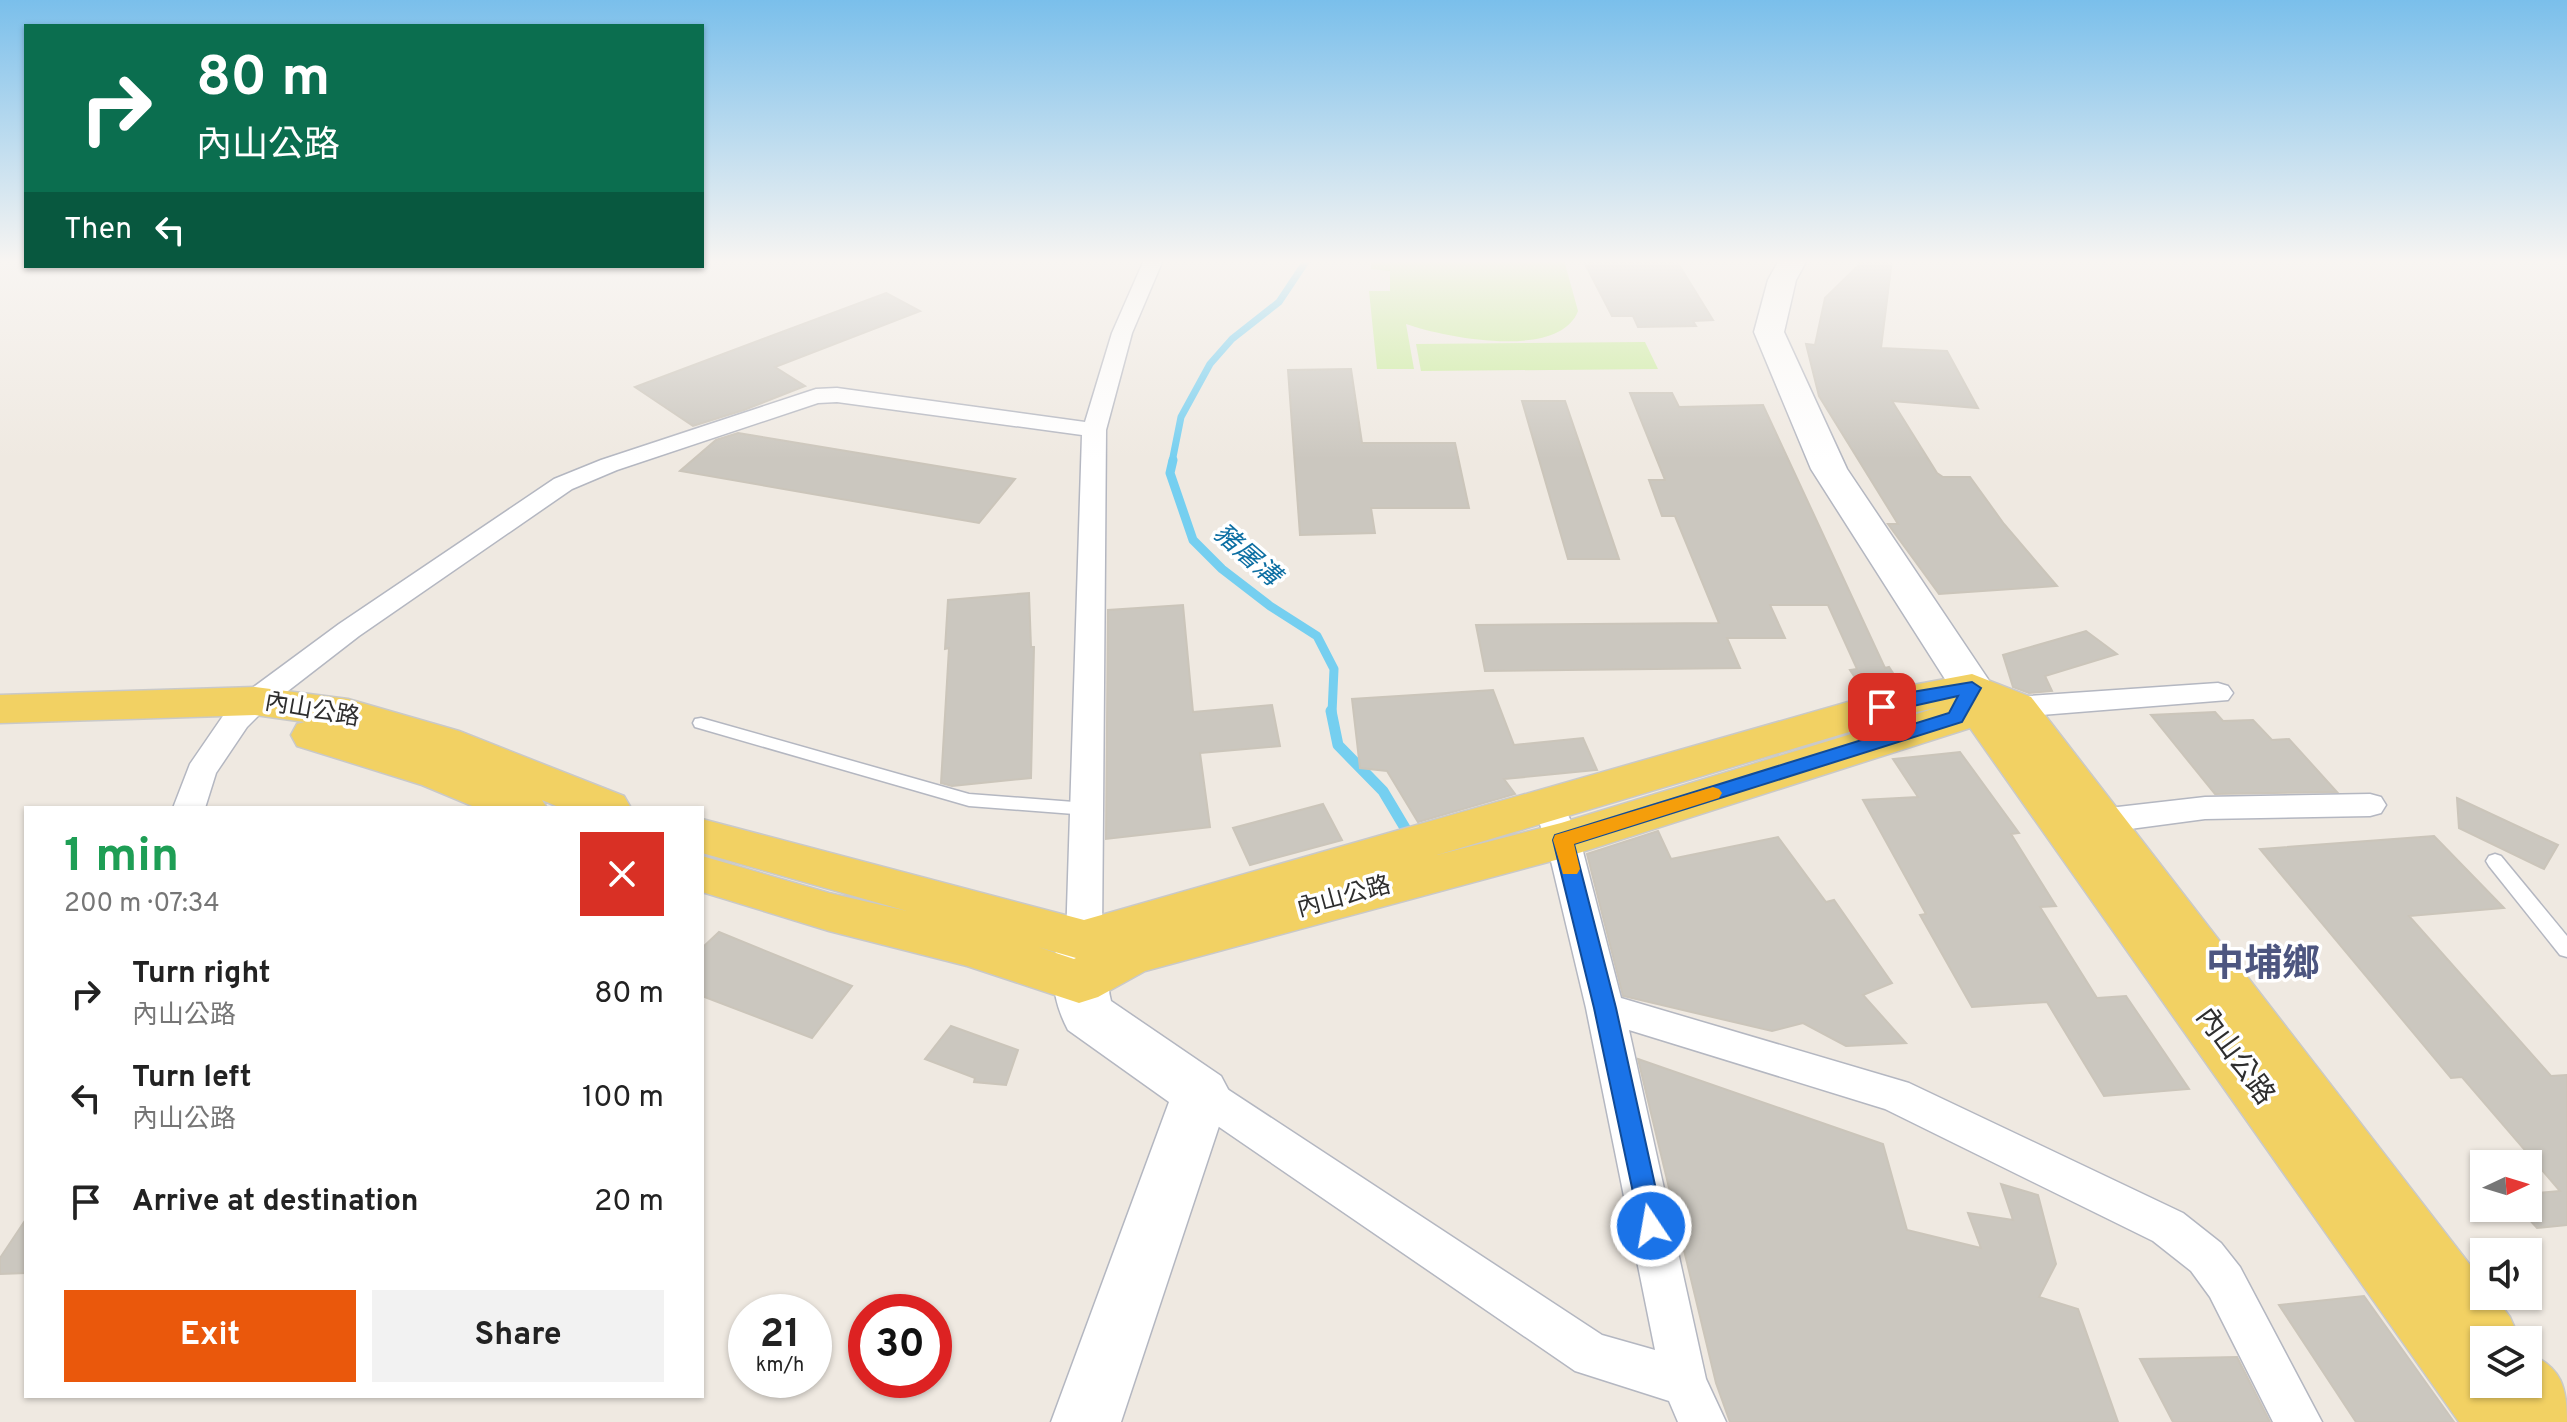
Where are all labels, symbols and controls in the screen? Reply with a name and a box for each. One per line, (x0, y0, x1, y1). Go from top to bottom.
text: 80 m (196, 45, 330, 115)
icon: right (64, 56, 168, 160)
text: 內山公路 (196, 124, 340, 170)
icon: left (148, 208, 192, 252)
text: Then (64, 212, 132, 249)
water label: 豬屠溝 (1206, 518, 1289, 597)
pin (1848, 673, 1916, 741)
icon: arrive (1860, 685, 1904, 729)
street label: 內山公路 (262, 688, 362, 734)
text: 1 min (64, 828, 179, 888)
button: close (580, 832, 664, 916)
street label: 內山公路 (1294, 871, 1394, 925)
text: 200 m · 07:34 (64, 888, 220, 921)
district label: 中埔鄉 (2206, 942, 2320, 991)
text: Turn right (132, 956, 270, 993)
icon: right (64, 972, 108, 1016)
text: 80 m (594, 976, 664, 1013)
text: 內山公路 (132, 1000, 236, 1033)
street label: 內山公路 (2187, 1001, 2281, 1113)
text: Turn left (132, 1060, 252, 1097)
icon: left (64, 1076, 108, 1120)
text: 100 m (582, 1080, 664, 1117)
text: 內山公路 (132, 1104, 236, 1137)
north arrow (2470, 1150, 2542, 1222)
map controls (2470, 1150, 2542, 1398)
icon: arrive (64, 1180, 108, 1224)
text: Arrive at destination (132, 1184, 418, 1221)
text: 20 m (594, 1184, 664, 1221)
position arrow (1609, 1184, 1693, 1268)
button: sound (2470, 1238, 2542, 1310)
button: Exit (64, 1290, 356, 1382)
button: Share (372, 1290, 664, 1382)
speed limit sign: 30 (848, 1294, 952, 1398)
text: 21 (760, 1311, 800, 1361)
button: layers (2470, 1326, 2542, 1398)
text: km/h (756, 1353, 804, 1379)

